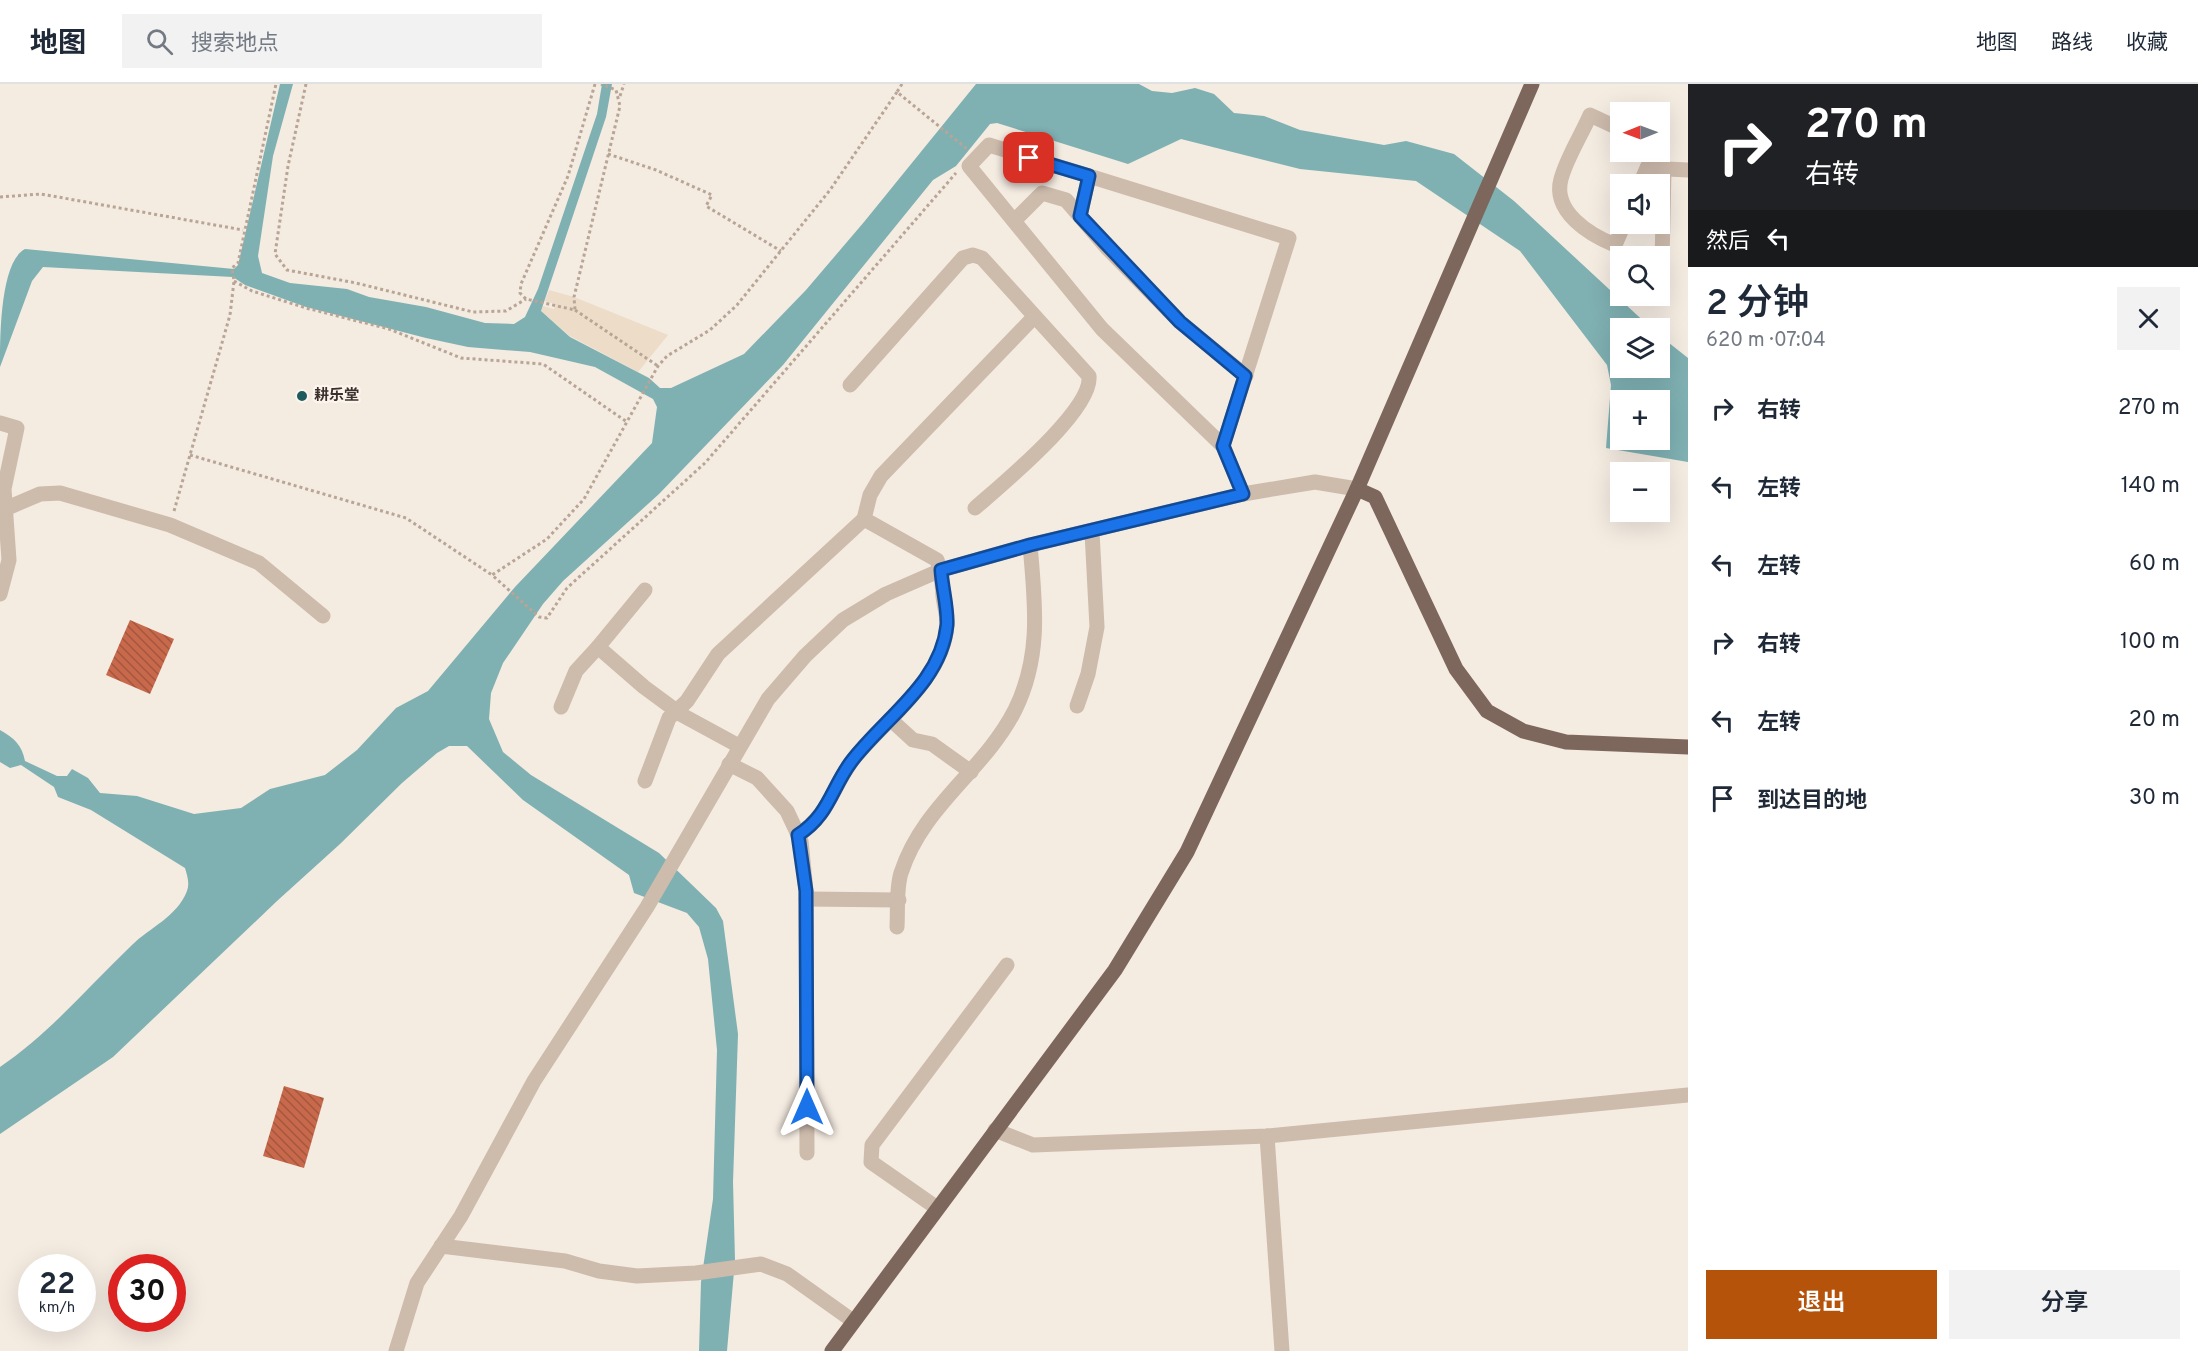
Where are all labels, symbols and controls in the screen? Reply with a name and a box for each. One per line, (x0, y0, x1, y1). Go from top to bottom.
search box (122, 14, 542, 68)
icon: search (143, 25, 176, 58)
text: 地图 (30, 27, 86, 63)
text: 地图 (1976, 30, 2018, 57)
text: 路线 (2051, 30, 2093, 57)
text: 收藏 (2126, 30, 2168, 57)
text: 搜索地点 (191, 31, 279, 58)
text: 270 m (1805, 100, 1928, 153)
north arrow (1610, 102, 1670, 162)
map controls (1610, 102, 1670, 522)
icon: right (1706, 108, 1784, 186)
pin (1003, 132, 1054, 183)
icon: arrive (1012, 141, 1045, 174)
text: 右转 (1805, 159, 1859, 193)
button: sound (1610, 174, 1670, 234)
icon: left (1762, 222, 1795, 255)
text: 然后 (1706, 229, 1750, 256)
button: search (1610, 246, 1670, 306)
text: 2 分钟 (1706, 282, 1809, 328)
button: close (2117, 287, 2180, 350)
button: layers (1610, 318, 1670, 378)
text: 620 m · 07:04 (1706, 328, 1826, 354)
place label: 耕乐堂 (314, 387, 359, 406)
marker: 耕乐堂 (295, 389, 309, 403)
button: + (1610, 390, 1670, 450)
icon: right (1706, 392, 1739, 425)
text: 270 m (2118, 395, 2180, 422)
text: 右转 (1757, 398, 1801, 425)
button: − (1610, 462, 1670, 522)
icon: left (1706, 470, 1739, 503)
text: 140 m (2121, 473, 2180, 500)
text: 左转 (1757, 476, 1801, 503)
icon: left (1706, 548, 1739, 581)
text: 60 m (2129, 551, 2180, 578)
text: 左转 (1757, 554, 1801, 581)
icon: right (1706, 626, 1739, 659)
text: 100 m (2120, 629, 2180, 656)
text: 右转 (1757, 632, 1801, 659)
icon: left (1706, 704, 1739, 737)
text: 20 m (2129, 707, 2180, 734)
text: 左转 (1757, 710, 1801, 737)
icon: arrive (1706, 782, 1739, 815)
text: 30 m (2129, 785, 2180, 812)
text: 到达目的地 (1757, 788, 1867, 815)
position arrow (775, 1075, 839, 1139)
speed limit sign: 30 (108, 1254, 186, 1332)
text: 22 (39, 1267, 75, 1304)
button: 退出 (1706, 1270, 1937, 1339)
button: 分享 (1949, 1270, 2180, 1339)
text: km/h (39, 1299, 75, 1318)

